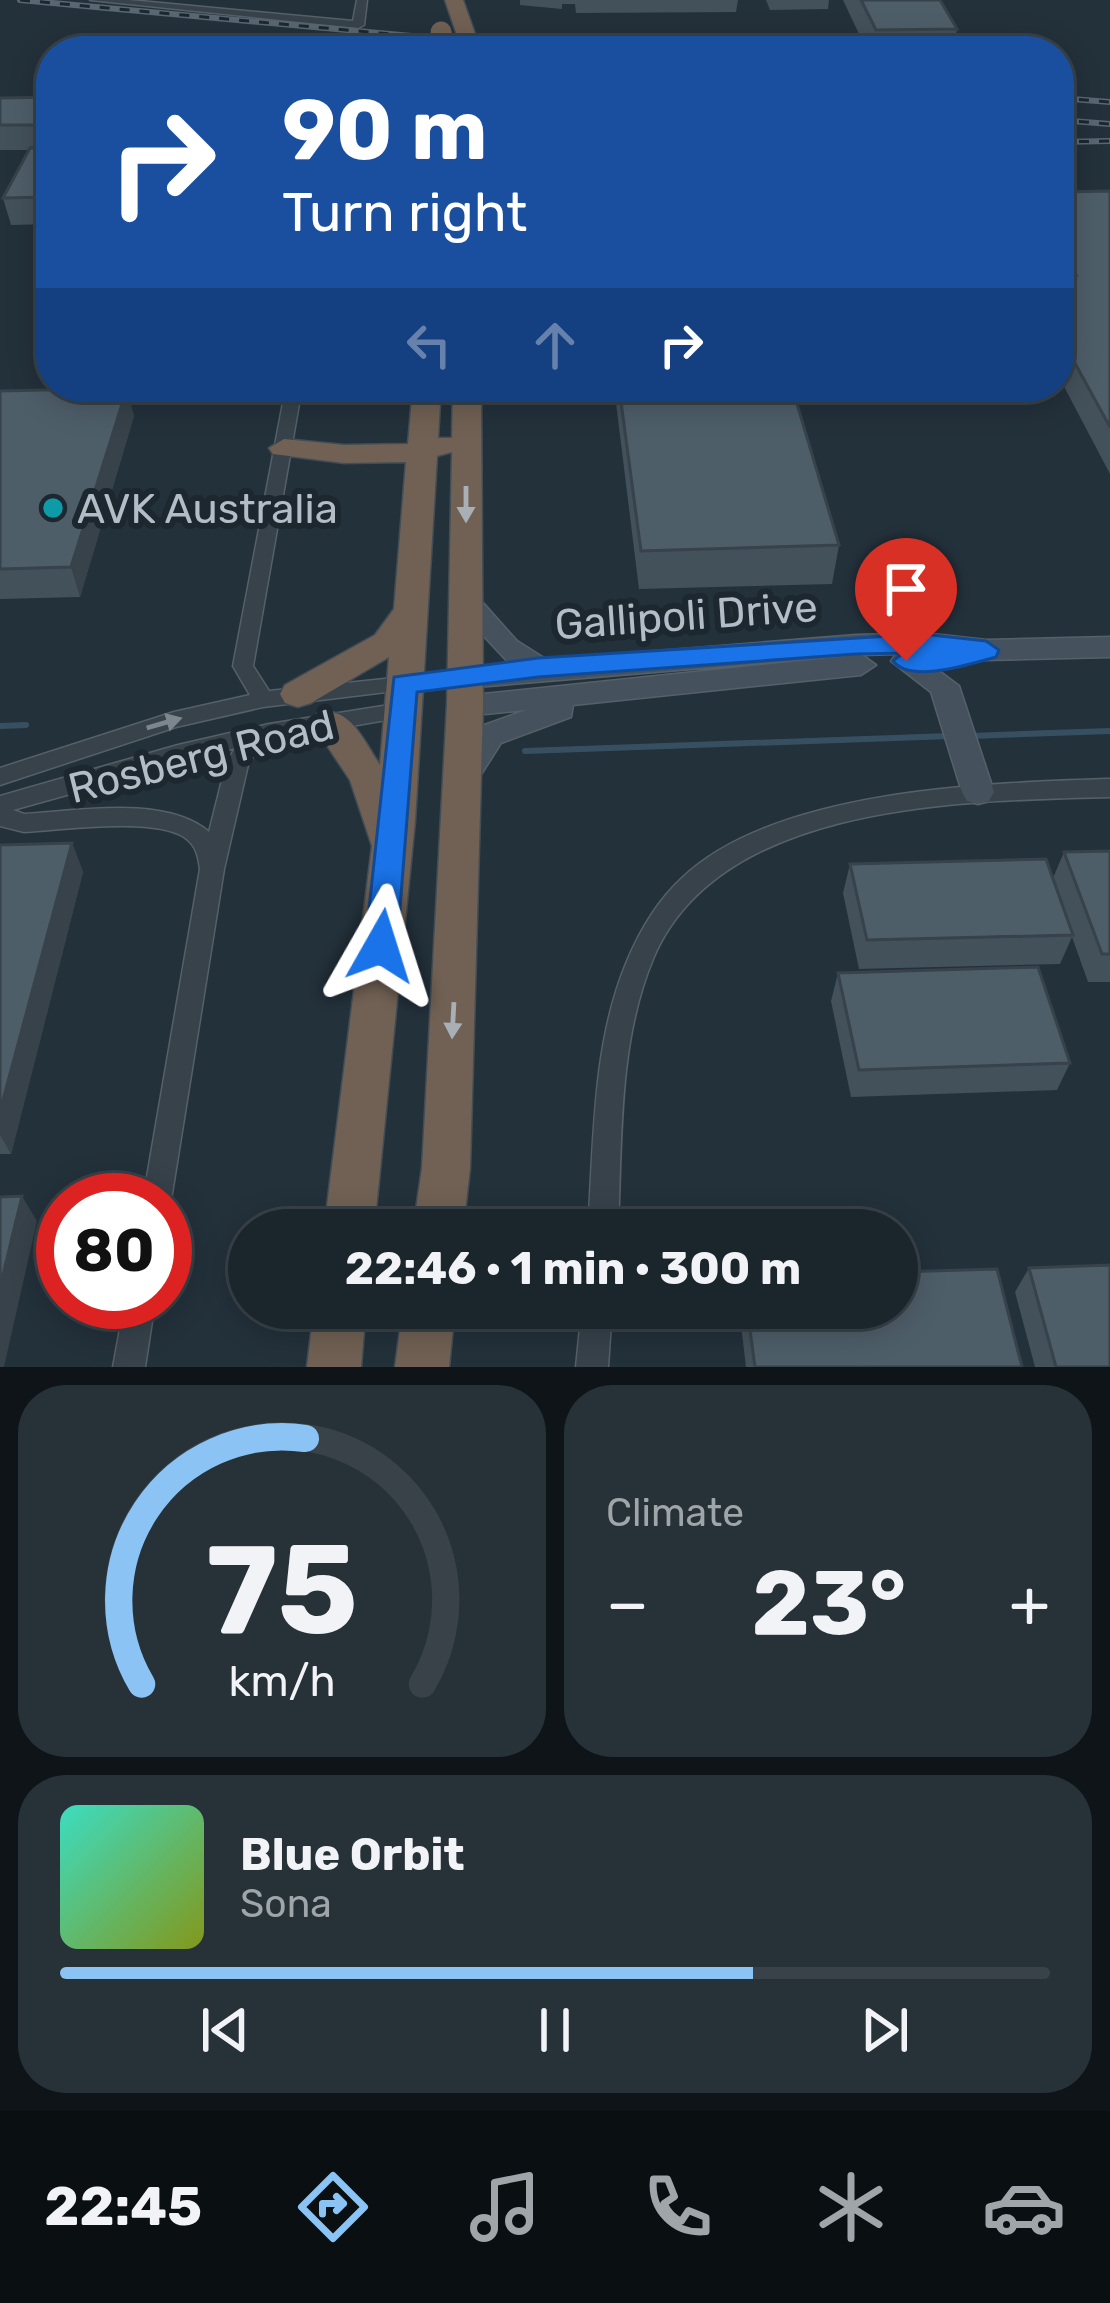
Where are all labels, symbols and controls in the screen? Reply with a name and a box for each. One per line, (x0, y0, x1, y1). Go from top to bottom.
text: 90 m (282, 80, 488, 180)
icon: right (84, 84, 240, 240)
text: Turn right (282, 181, 527, 245)
icon: left (396, 312, 462, 378)
icon: ahead (522, 312, 588, 378)
icon: right (648, 312, 714, 378)
place label: AVK Australia (77, 484, 338, 534)
one-way arrow (456, 486, 476, 524)
marker: AVK Australia (40, 495, 66, 521)
pin (855, 538, 957, 661)
icon: arrive (873, 556, 939, 622)
street label: Gallipoli Drive (553, 582, 819, 650)
street label: Rosberg Road (63, 700, 339, 814)
one-way arrow (146, 713, 183, 731)
position arrow (318, 883, 444, 1009)
one-way arrow (443, 1002, 462, 1040)
speed limit sign: 80 (36, 1173, 192, 1329)
text: 22:46 · 1 min · 300 m (345, 1242, 801, 1295)
text: Climate (606, 1490, 744, 1536)
text: 75 (206, 1516, 358, 1664)
text: 23° (751, 1550, 906, 1657)
text: − (606, 1564, 649, 1643)
text: + (1009, 1564, 1050, 1643)
text: km/h (228, 1656, 336, 1707)
text: Blue Orbit (240, 1828, 464, 1881)
text: Sona (240, 1881, 332, 1927)
icon: previous (192, 1997, 258, 2063)
icon: pause (522, 1997, 588, 2063)
icon: next (852, 1997, 918, 2063)
icon: directions (291, 2165, 375, 2249)
icon: music (463, 2165, 547, 2249)
icon: phone (636, 2165, 720, 2249)
icon: climate (809, 2165, 893, 2249)
icon: car (982, 2165, 1066, 2249)
text: 22:45 (44, 2175, 202, 2239)

